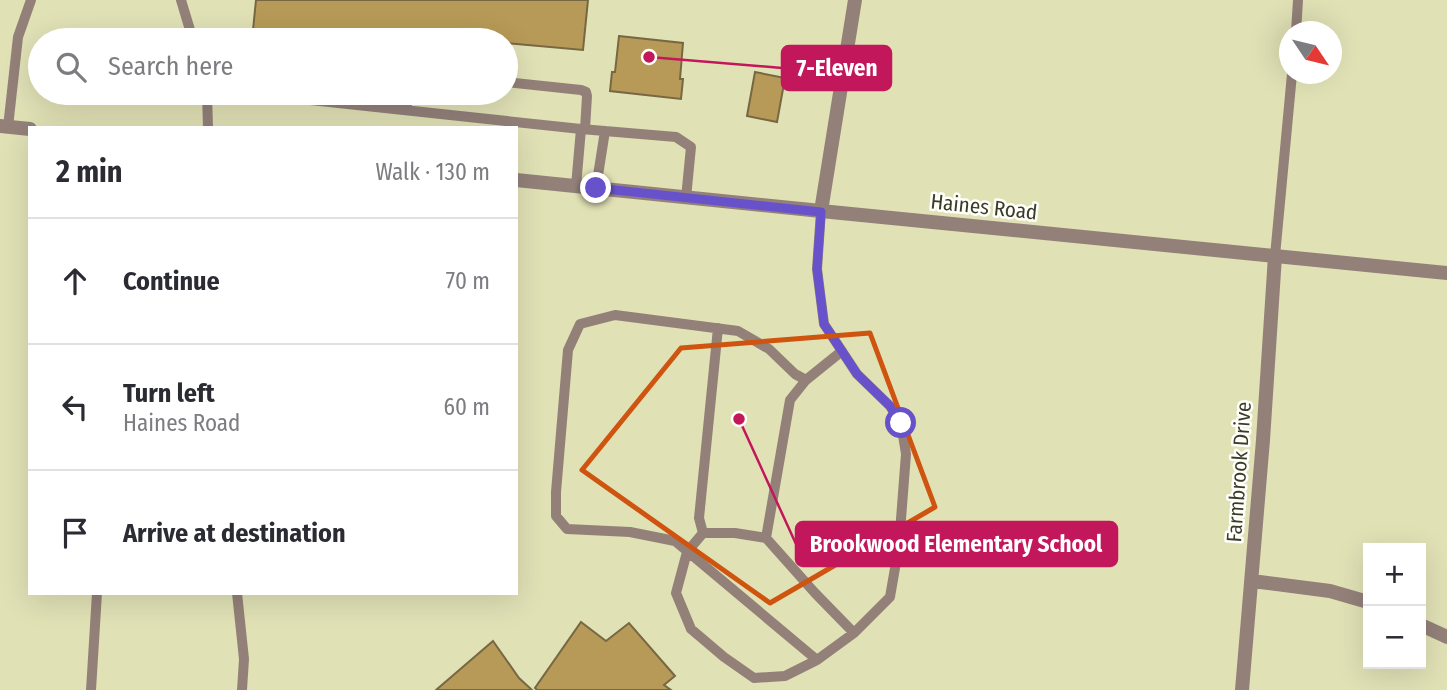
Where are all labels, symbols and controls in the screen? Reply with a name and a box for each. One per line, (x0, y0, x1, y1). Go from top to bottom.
north arrow (1279, 21, 1342, 84)
search box (28, 28, 518, 105)
callout: 7-Eleven (782, 46, 891, 90)
icon: search (52, 48, 90, 86)
text: Search here (108, 51, 233, 82)
text: 7-Eleven (796, 54, 878, 82)
text: 2 min (56, 154, 123, 190)
text: Walk · 130 m (376, 158, 490, 186)
route end (580, 172, 611, 203)
street label: Haines Road (929, 188, 1039, 226)
icon: ahead (56, 262, 94, 300)
text: Continue (123, 266, 220, 297)
text: 70 m (446, 267, 490, 295)
text: Turn left (123, 378, 215, 409)
icon: left (56, 388, 94, 426)
text: 60 m (444, 393, 490, 421)
street label: Farmbrook Drive (1221, 401, 1257, 543)
route start (885, 407, 916, 438)
text: Haines Road (123, 409, 240, 437)
icon: arrive (56, 514, 94, 552)
text: Arrive at destination (123, 518, 346, 549)
callout: Brookwood Elementary School (796, 522, 1117, 566)
text: Brookwood Elementary School (810, 530, 1103, 558)
map controls (1363, 543, 1426, 669)
button: + (1363, 543, 1426, 606)
button: − (1363, 606, 1426, 669)

